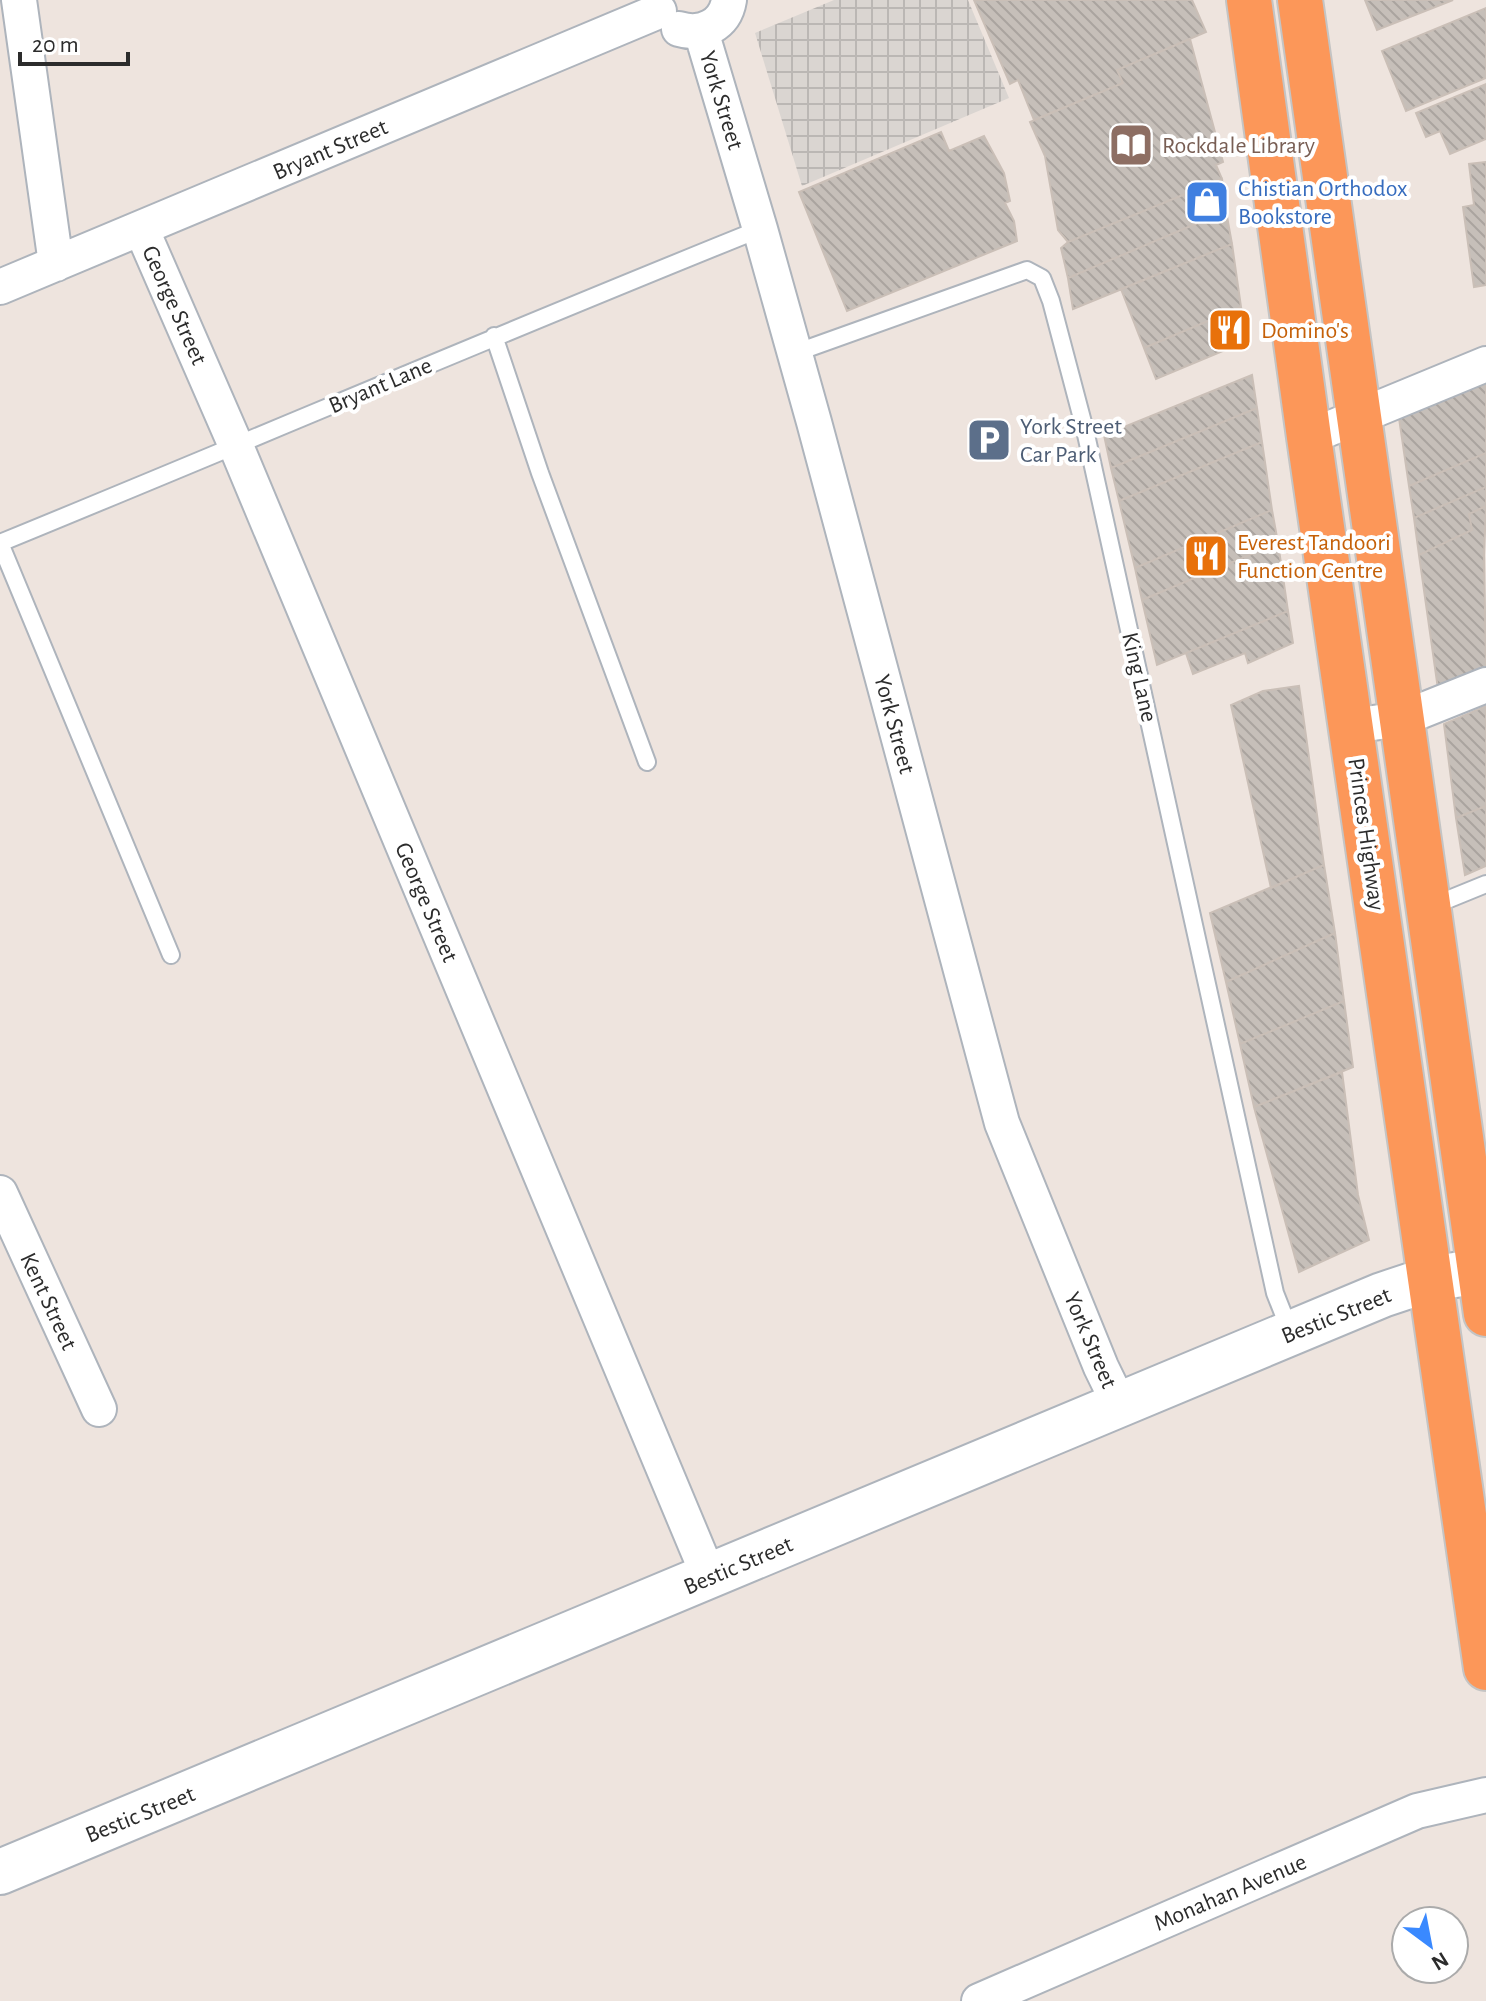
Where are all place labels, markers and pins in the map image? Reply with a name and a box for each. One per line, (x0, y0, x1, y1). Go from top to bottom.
library icon: Rockdale Library (1107, 121, 1155, 169)
place label: Rockdale Library (1162, 134, 1315, 158)
place label: Chistian Orthodox Bookstore (1238, 177, 1408, 229)
shop icon: Chistian Orthodox Bookstore (1183, 178, 1231, 226)
restaurant icon: Domino's (1206, 306, 1254, 354)
place label: Domino's (1261, 319, 1349, 343)
place label: York Street Car Park (1020, 415, 1122, 467)
parking icon: York Street Car Park (965, 416, 1013, 464)
place label: Everest Tandoori Function Centre (1237, 531, 1391, 583)
restaurant icon: Everest Tandoori Function Centre (1182, 532, 1230, 580)

